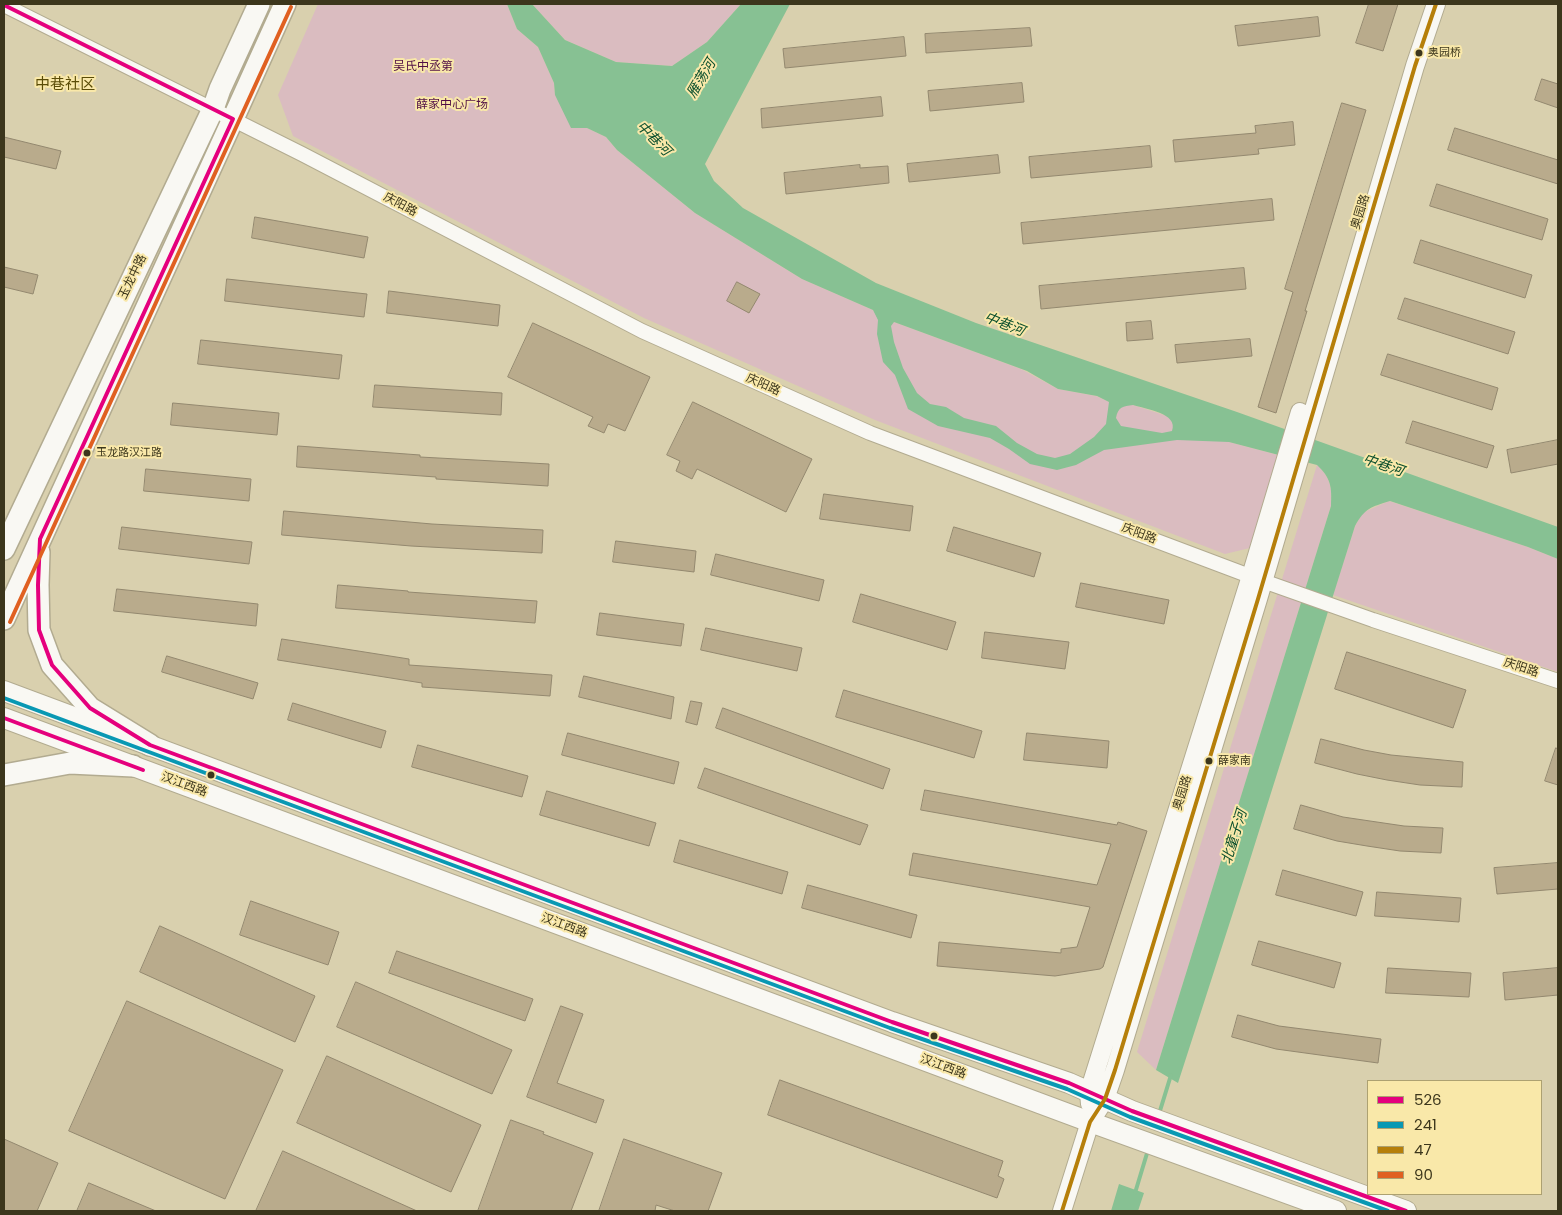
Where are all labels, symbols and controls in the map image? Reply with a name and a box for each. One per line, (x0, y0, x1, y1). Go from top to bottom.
place label: 奥园桥 (1428, 46, 1461, 60)
marker: 奥园桥 (1414, 48, 1424, 58)
water label: 雁荡河 (684, 57, 720, 101)
park label: 吴氏中丞第 (393, 60, 453, 74)
district label: 中巷社区 (35, 76, 95, 94)
park label: 薛家中心广场 (416, 98, 488, 112)
water label: 中巷河 (632, 118, 674, 160)
street label: 庆阳路 (381, 190, 419, 220)
street label: 奥园路 (1349, 193, 1373, 231)
street label: 玉龙中路 (116, 252, 150, 302)
water label: 中巷河 (981, 309, 1027, 341)
street label: 庆阳路 (744, 371, 782, 399)
place label: 玉龙路汉江路 (96, 446, 162, 460)
marker: 玉龙路汉江路 (82, 448, 92, 458)
water label: 中巷河 (1360, 451, 1406, 481)
street label: 庆阳路 (1120, 521, 1158, 547)
street label: 庆阳路 (1502, 656, 1540, 680)
place label: 薛家南 (1218, 754, 1251, 768)
marker: 薛家南 (1204, 756, 1214, 766)
street label: 汉江西路 (159, 770, 209, 800)
unlabelled marker (206, 770, 216, 780)
street label: 奥园路 (1171, 774, 1195, 812)
water label: 北童子河 (1219, 808, 1251, 866)
street label: 汉江西路 (539, 911, 589, 941)
unlabelled marker (929, 1031, 939, 1041)
street label: 汉江西路 (918, 1052, 968, 1082)
legend (1367, 1080, 1542, 1195)
text: 526 (1414, 1089, 1442, 1110)
text: 241 (1414, 1114, 1437, 1135)
text: 47 (1414, 1139, 1432, 1160)
text: 90 (1414, 1164, 1433, 1185)

